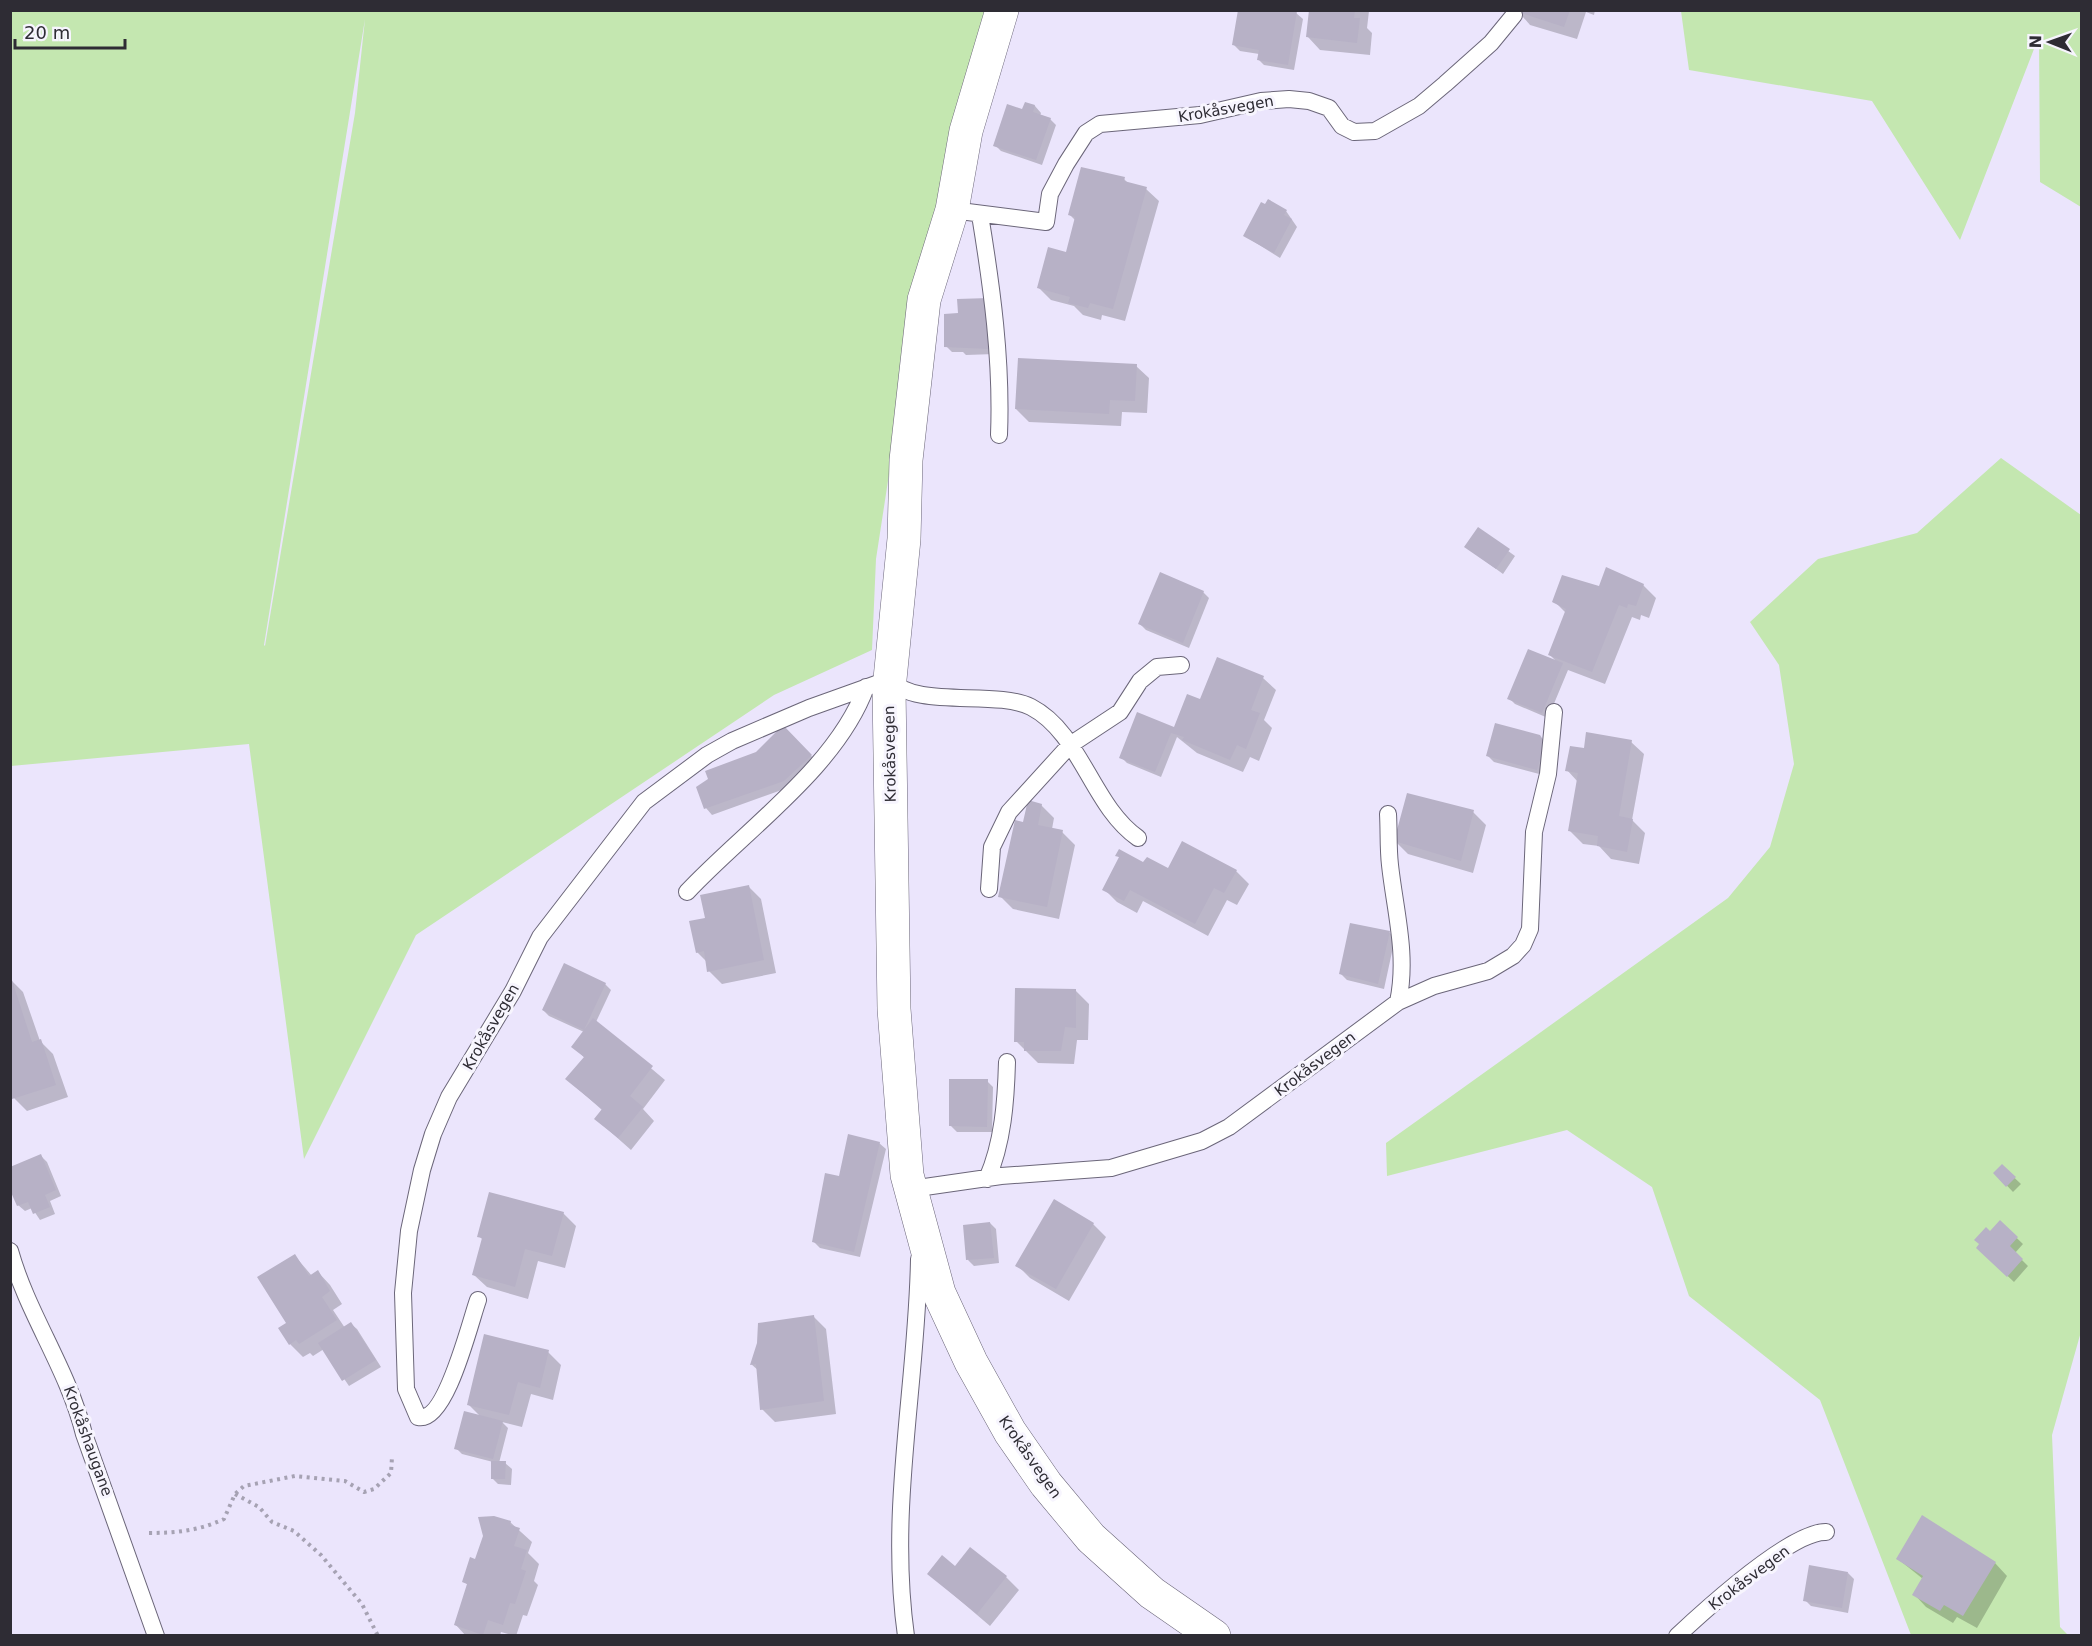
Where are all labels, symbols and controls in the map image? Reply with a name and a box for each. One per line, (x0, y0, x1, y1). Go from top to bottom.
scale bar (15, 12, 124, 50)
north arrow (2020, 12, 2080, 72)
text: 20 m (24, 22, 70, 43)
text: N (2026, 35, 2045, 49)
street label: Krokåsvegen (1177, 92, 1275, 126)
street label: Krokåsvegen (880, 706, 900, 802)
street label: Krokåsvegen (459, 981, 523, 1073)
street label: Krokåsvegen (1271, 1028, 1359, 1100)
street label: Krokåshaugane (60, 1383, 116, 1499)
street label: Krokåsvegen (995, 1412, 1065, 1502)
street label: Krokåsvegen (1705, 1542, 1793, 1614)

